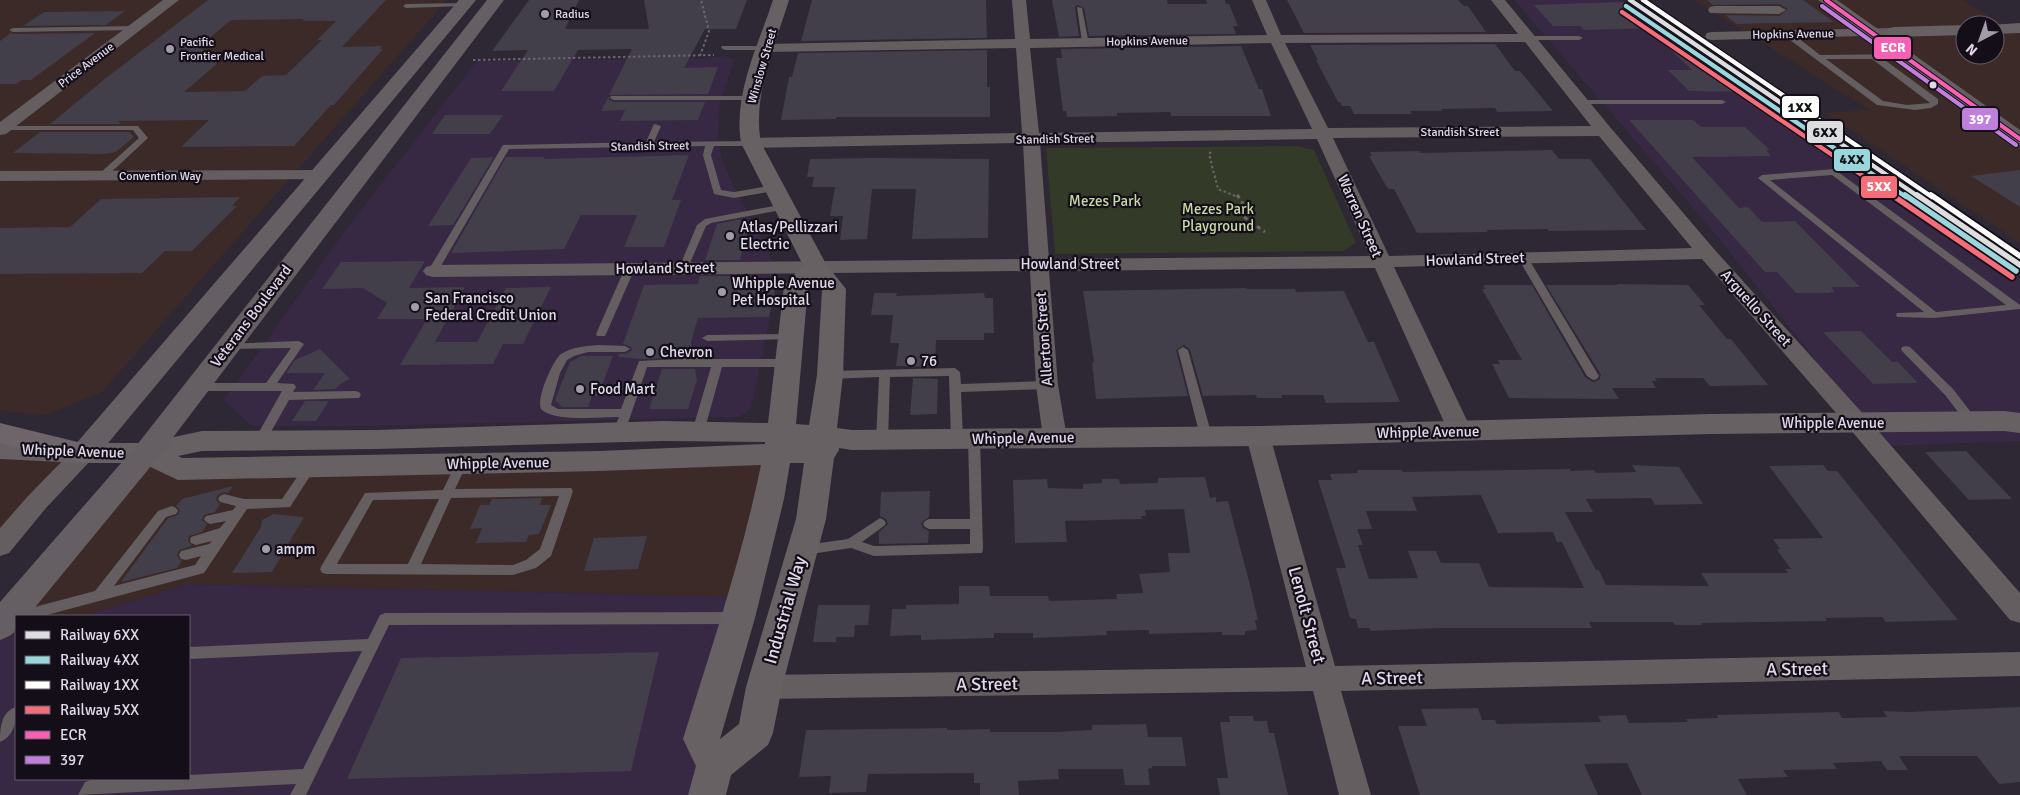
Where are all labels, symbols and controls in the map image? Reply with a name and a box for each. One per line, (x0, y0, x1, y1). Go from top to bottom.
place label: Radius (555, 7, 590, 22)
marker: Radius (539, 8, 551, 20)
north arrow (1955, 15, 2005, 65)
street label: Hopkins Avenue (1752, 26, 1834, 43)
street label: Winslow Street (745, 27, 780, 105)
street label: Hopkins Avenue (1106, 33, 1188, 50)
place label: Pacific Frontier Medical (180, 35, 265, 64)
line badge: ECR (1873, 36, 1912, 60)
street label: Price Avenue (55, 39, 117, 91)
text: ECR (1880, 39, 1906, 56)
text: N (1963, 40, 1981, 59)
marker: Pacific Frontier Medical (164, 43, 176, 55)
unlabelled marker (1928, 80, 1938, 90)
line badge: 1XX (1781, 95, 1820, 119)
text: 1XX (1788, 99, 1813, 116)
line badge: 397 (1961, 107, 1999, 131)
text: 397 (1969, 111, 1992, 128)
line badge: 6XX (1806, 120, 1844, 144)
text: 6XX (1813, 124, 1838, 141)
street label: Standish Street (1421, 125, 1499, 140)
street label: Standish Street (1016, 131, 1095, 148)
street label: Standish Street (611, 138, 690, 155)
line badge: 4XX (1833, 148, 1871, 172)
text: 4XX (1840, 151, 1865, 168)
street label: Convention Way (119, 169, 201, 184)
street label: Warren Street (1334, 172, 1386, 260)
line badge: 5XX (1860, 175, 1898, 199)
text: 5XX (1867, 178, 1892, 195)
park label: Mezes Park (1069, 192, 1142, 210)
park label: Mezes Park Playground (1182, 200, 1255, 235)
place label: Atlas/Pellizzari Electric (740, 218, 838, 253)
marker: Atlas/Pellizzari Electric (724, 230, 736, 242)
street label: Howland Street (1425, 248, 1525, 270)
street label: Howland Street (1020, 255, 1120, 273)
street label: Howland Street (615, 258, 715, 278)
street label: Veterans Boulevard (207, 261, 295, 371)
street label: Arguello Street (1717, 266, 1795, 350)
place label: Whipple Avenue Pet Hospital (732, 274, 835, 309)
marker: Whipple Avenue Pet Hospital (716, 286, 728, 298)
place label: San Francisco Federal Credit Union (425, 289, 557, 324)
street label: Allerton Street (1032, 291, 1056, 387)
marker: San Francisco Federal Credit Union (409, 301, 421, 313)
place label: Chevron (660, 343, 713, 361)
marker: Chevron (644, 346, 656, 358)
place label: 76 (921, 352, 937, 370)
marker: 76 (905, 355, 917, 367)
place label: Food Mart (590, 380, 655, 398)
marker: Food Mart (574, 383, 586, 395)
street label: Whipple Avenue (1782, 414, 1884, 432)
street label: Whipple Avenue (1376, 422, 1480, 442)
street label: Whipple Avenue (971, 428, 1075, 448)
street label: Whipple Avenue (21, 440, 125, 462)
street label: Whipple Avenue (446, 453, 550, 473)
place label: ampm (276, 540, 316, 558)
marker: ampm (260, 543, 272, 555)
street label: Industrial Way (759, 553, 811, 666)
street label: Lenolt Street (1284, 564, 1330, 666)
legend (15, 615, 190, 780)
text: Railway 6XX (60, 626, 139, 644)
text: Railway 4XX (60, 651, 139, 669)
street label: A Street (1766, 657, 1828, 681)
street label: A Street (1361, 666, 1423, 690)
street label: A Street (956, 672, 1018, 696)
text: Railway 1XX (60, 676, 139, 694)
text: Railway 5XX (60, 701, 139, 719)
text: ECR (60, 726, 86, 744)
text: 397 (60, 751, 84, 769)

